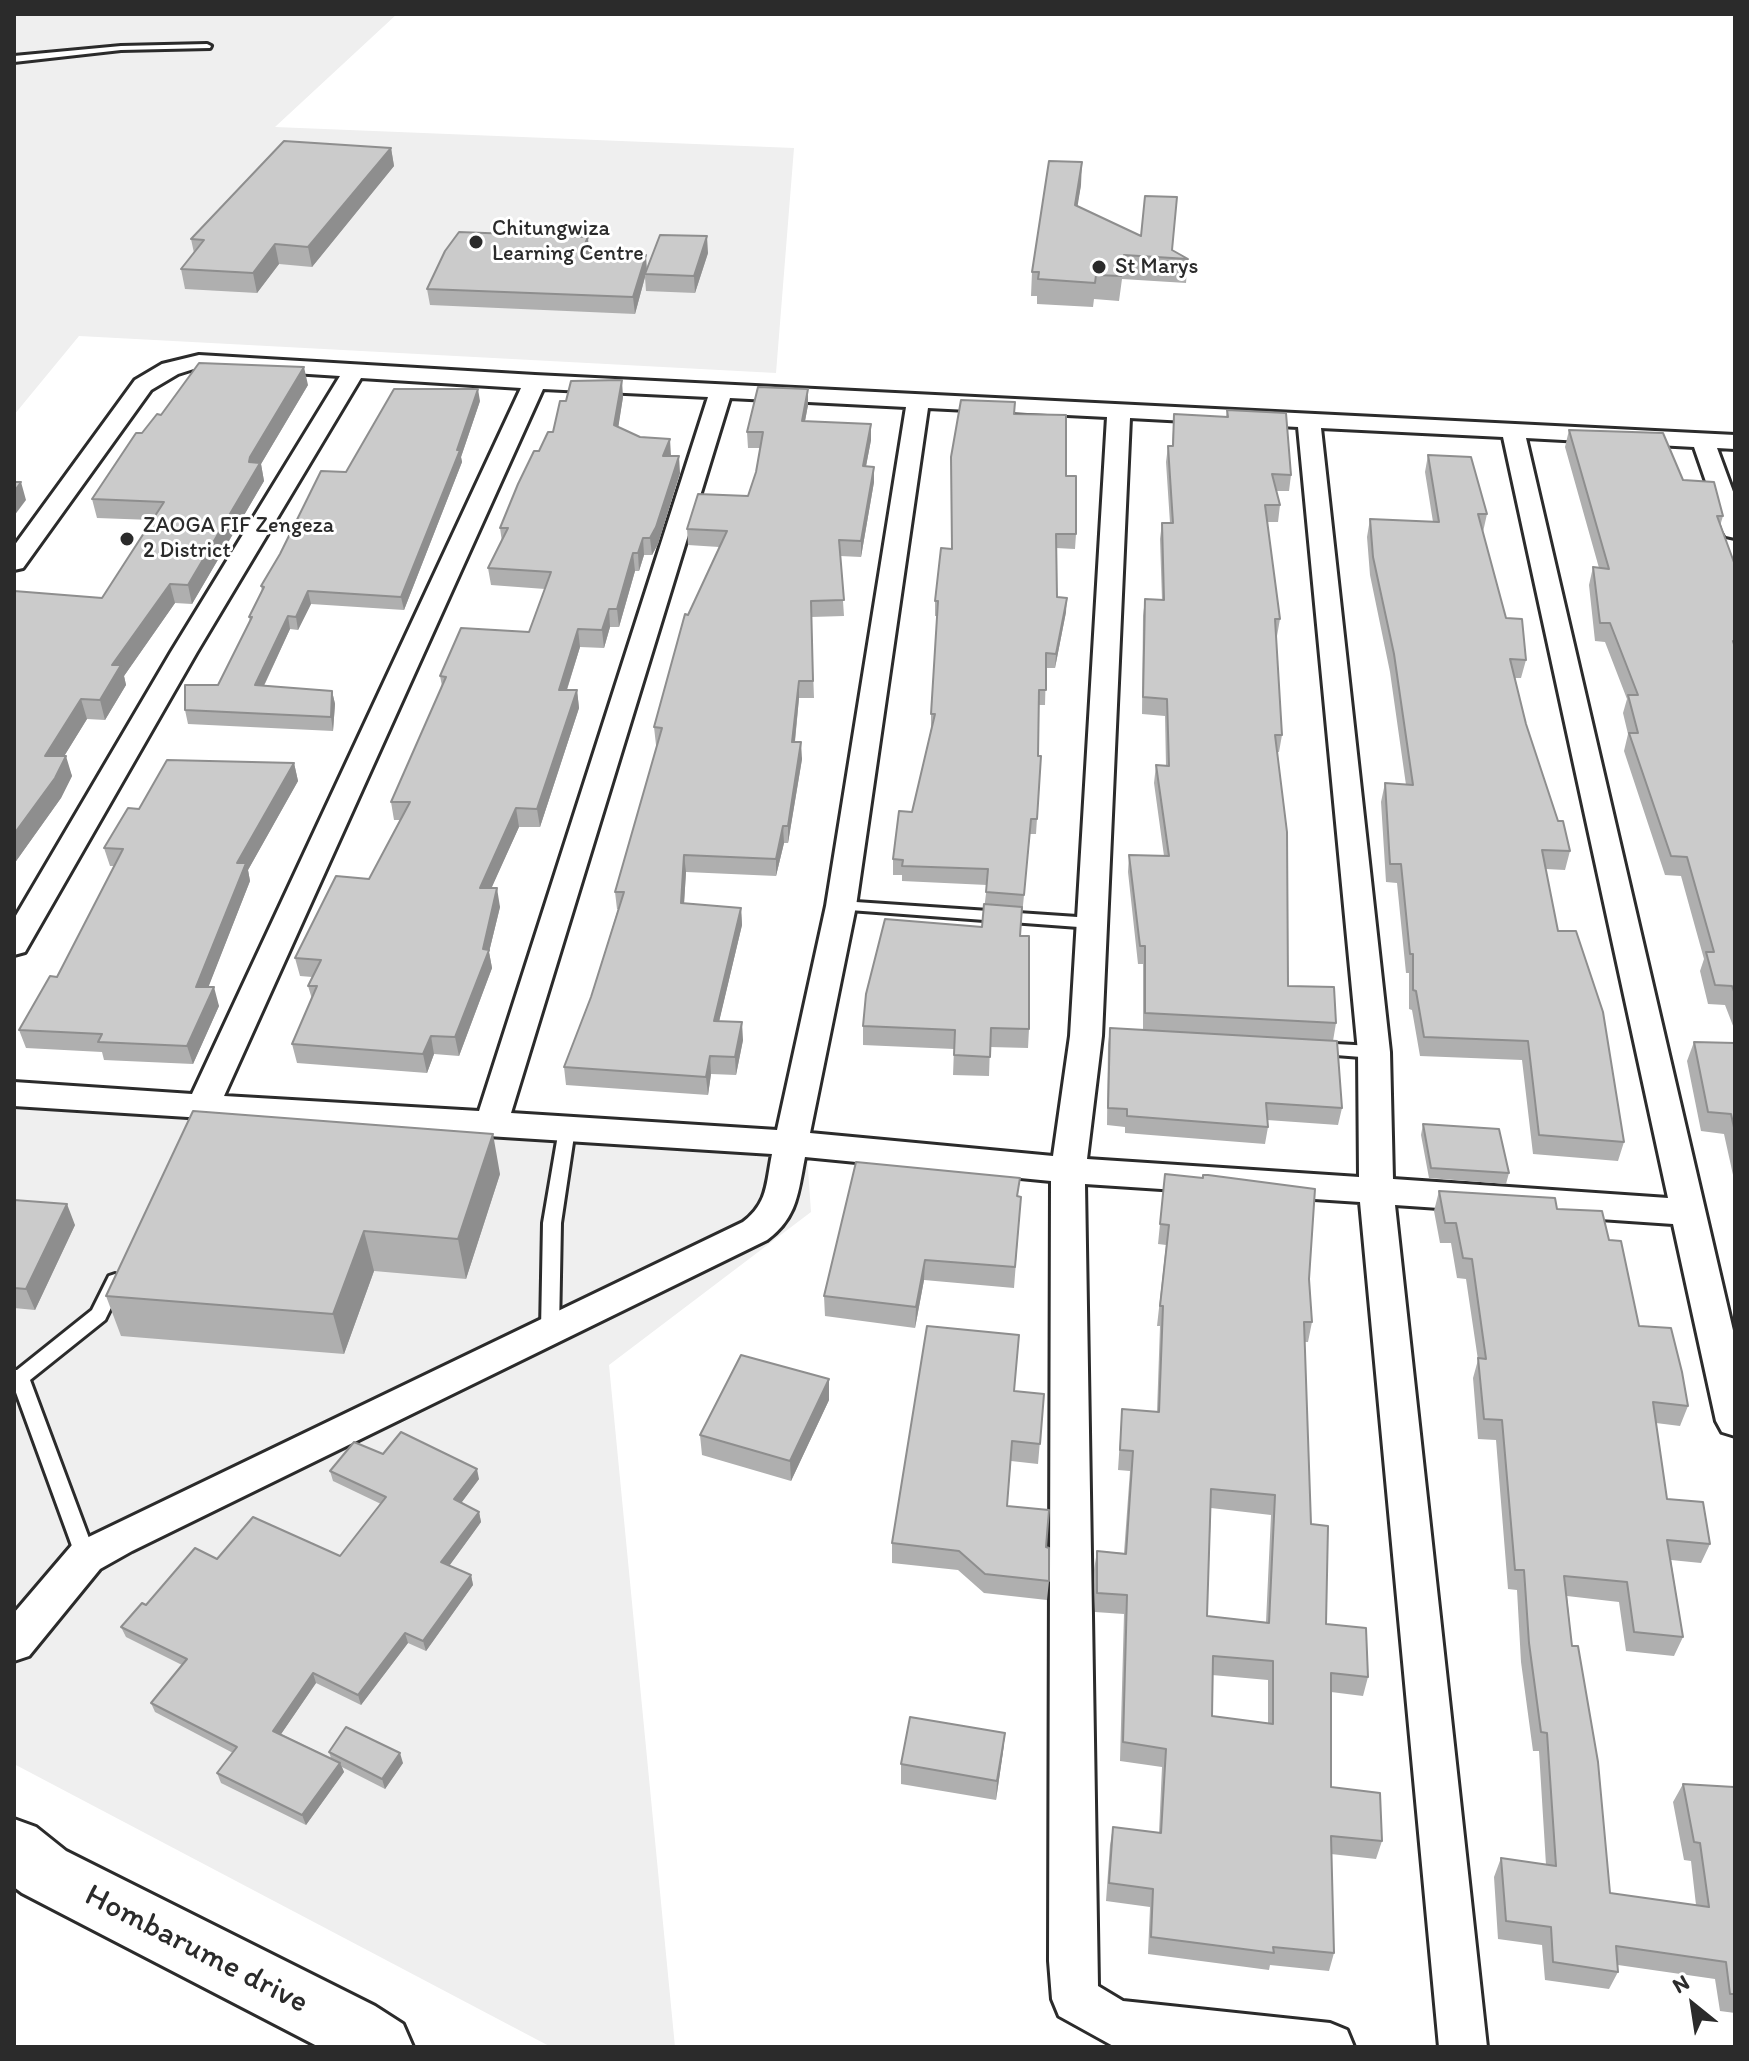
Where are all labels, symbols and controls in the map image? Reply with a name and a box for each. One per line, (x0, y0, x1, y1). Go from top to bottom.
place label: Chitungwiza Learning Centre (492, 216, 644, 268)
marker: Chitungwiza Learning Centre (467, 233, 485, 251)
place label: St Marys (1115, 254, 1198, 280)
marker: St Marys (1090, 258, 1108, 276)
place label: ZAOGA FIF Zengeza 2 District (143, 513, 334, 564)
marker: ZAOGA FIF Zengeza 2 District (118, 530, 136, 548)
street label: Hombarume drive (78, 1877, 314, 2023)
north arrow (1653, 1965, 1733, 2045)
text: N (1668, 1968, 1694, 1999)

